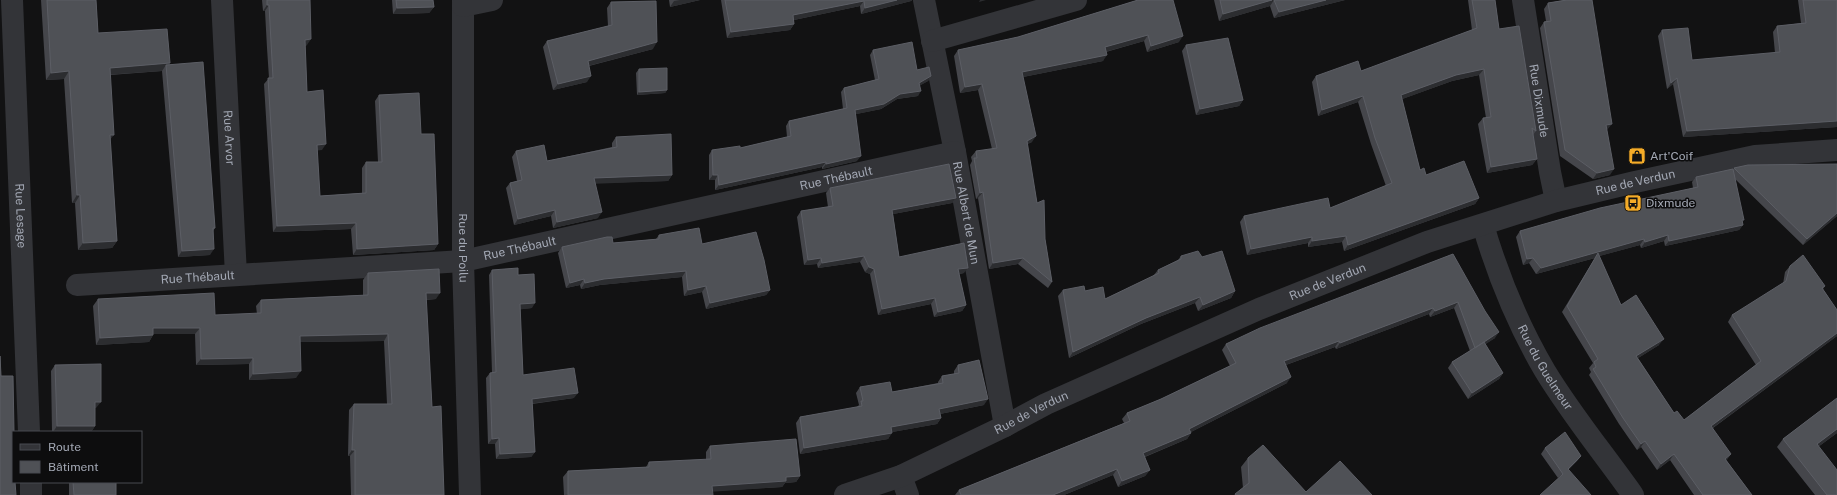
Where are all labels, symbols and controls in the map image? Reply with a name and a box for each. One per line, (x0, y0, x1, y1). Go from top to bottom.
street label: Rue Dixmude (1526, 63, 1552, 139)
street label: Rue Arvor (221, 110, 237, 166)
shop icon: Art'Coif (1627, 146, 1647, 166)
place label: Art'Coif (1650, 149, 1693, 163)
street label: Rue Albert de Mun (950, 160, 982, 265)
street label: Rue Thébault (798, 163, 874, 193)
street label: Rue de Verdun (1594, 167, 1676, 198)
street label: Rue Lesage (12, 183, 29, 249)
bus stop icon: Dixmude (1623, 193, 1643, 213)
place label: Dixmude (1646, 196, 1696, 210)
street label: Rue du Poilu (456, 213, 471, 283)
street label: Rue Thébault (482, 233, 558, 263)
street label: Rue de Verdun (1287, 260, 1368, 303)
street label: Rue Thébault (160, 268, 236, 287)
street label: Rue du Guelmeur (1515, 323, 1576, 413)
street label: Rue de Verdun (992, 388, 1070, 437)
legend (12, 431, 142, 483)
text: Route (48, 440, 81, 454)
text: Bâtiment (48, 460, 99, 474)

